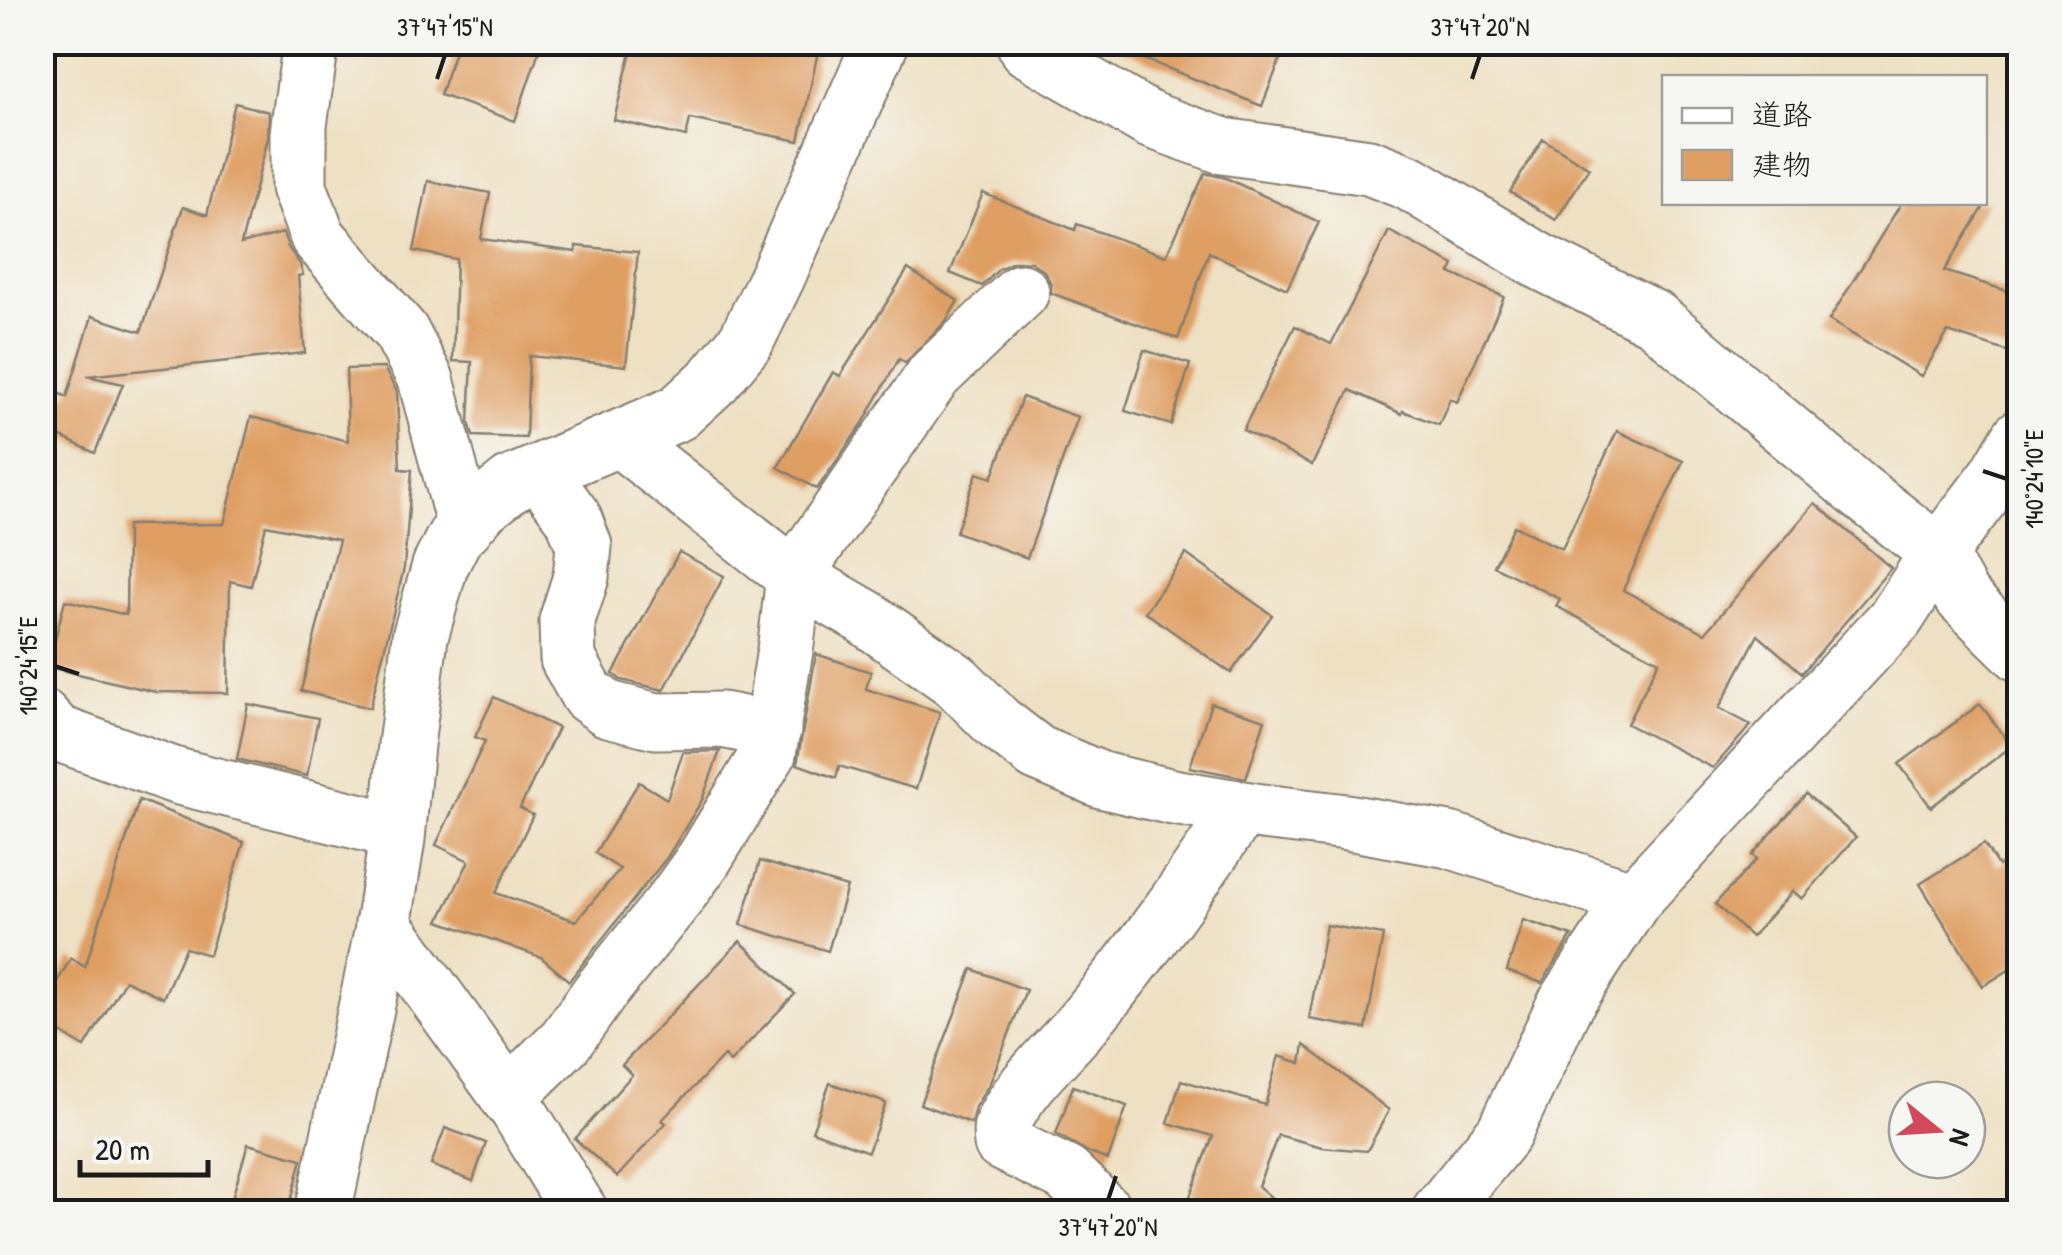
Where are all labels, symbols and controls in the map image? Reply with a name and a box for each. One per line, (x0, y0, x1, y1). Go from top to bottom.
text: 37°47'15"N (397, 10, 493, 44)
text: 37°47'20"N (1430, 10, 1530, 44)
legend (1662, 75, 1987, 205)
text: 道路 (1752, 94, 1812, 134)
text: 建物 (1752, 144, 1812, 184)
text: 140°24'10"E (2017, 429, 2051, 529)
text: 140°24'15"E (11, 617, 45, 715)
north arrow (1887, 1080, 1987, 1180)
scale bar (80, 1115, 208, 1177)
text: N (1940, 1125, 1981, 1151)
text: 20 m (95, 1129, 150, 1169)
text: 37°47'20"N (1058, 1210, 1158, 1244)

